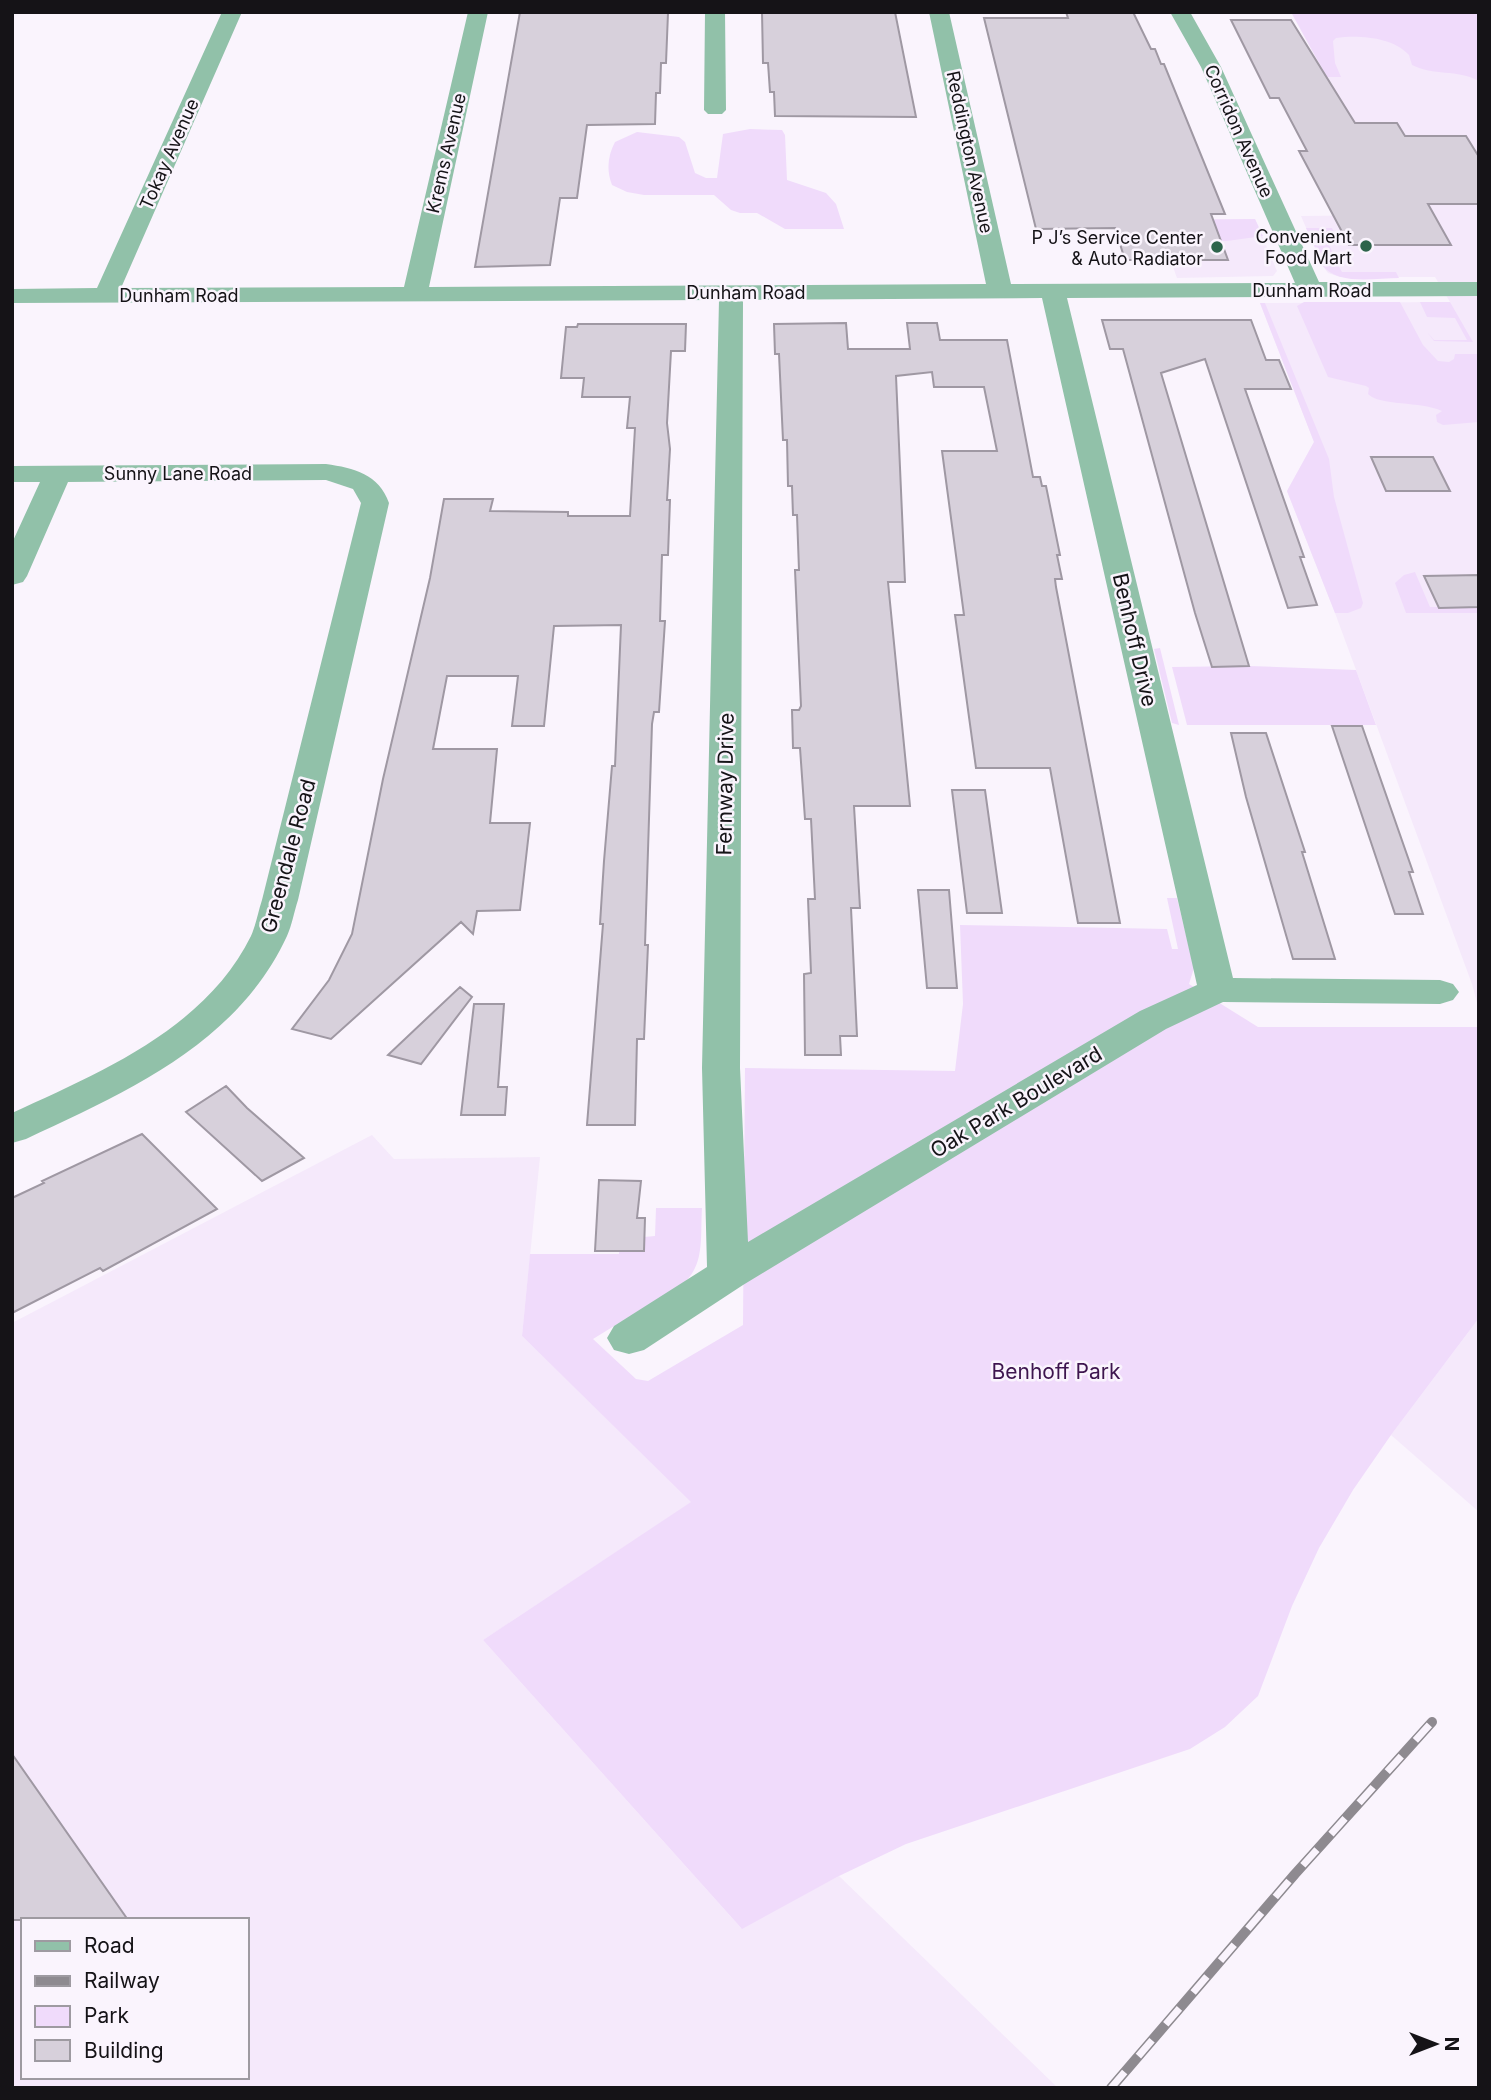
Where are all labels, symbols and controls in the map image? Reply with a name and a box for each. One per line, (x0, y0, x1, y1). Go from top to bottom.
street label: Corridon Avenue (1200, 61, 1278, 201)
street label: Reddington Avenue (943, 69, 997, 235)
street label: Krems Avenue (422, 91, 470, 215)
street label: Tokay Avenue (135, 95, 203, 213)
place label: Convenient Food Mart (1255, 226, 1352, 268)
place label: P J’s Service Center & Auto Radiator (1032, 227, 1203, 269)
marker: Convenient Food Mart (1358, 238, 1374, 254)
marker: P J’s Service Center & Auto Radiator (1209, 239, 1225, 255)
street label: Dunham Road (1252, 280, 1372, 301)
street label: Dunham Road (686, 282, 806, 303)
street label: Dunham Road (119, 285, 239, 306)
street label: Sunny Lane Road (104, 463, 252, 484)
street label: Benhoff Drive (1108, 571, 1162, 709)
street label: Fernway Drive (711, 712, 739, 856)
street label: Greendale Road (255, 776, 321, 936)
street label: Oak Park Boulevard (926, 1041, 1106, 1163)
park label: Benhoff Park (992, 1359, 1121, 1384)
legend (21, 1918, 248, 2079)
text: Road (84, 1933, 135, 1958)
text: Railway (84, 1968, 160, 1993)
text: Park (84, 2003, 129, 2028)
north arrow (1400, 2009, 1470, 2079)
text: N (1440, 2037, 1463, 2051)
text: Building (84, 2038, 164, 2063)

